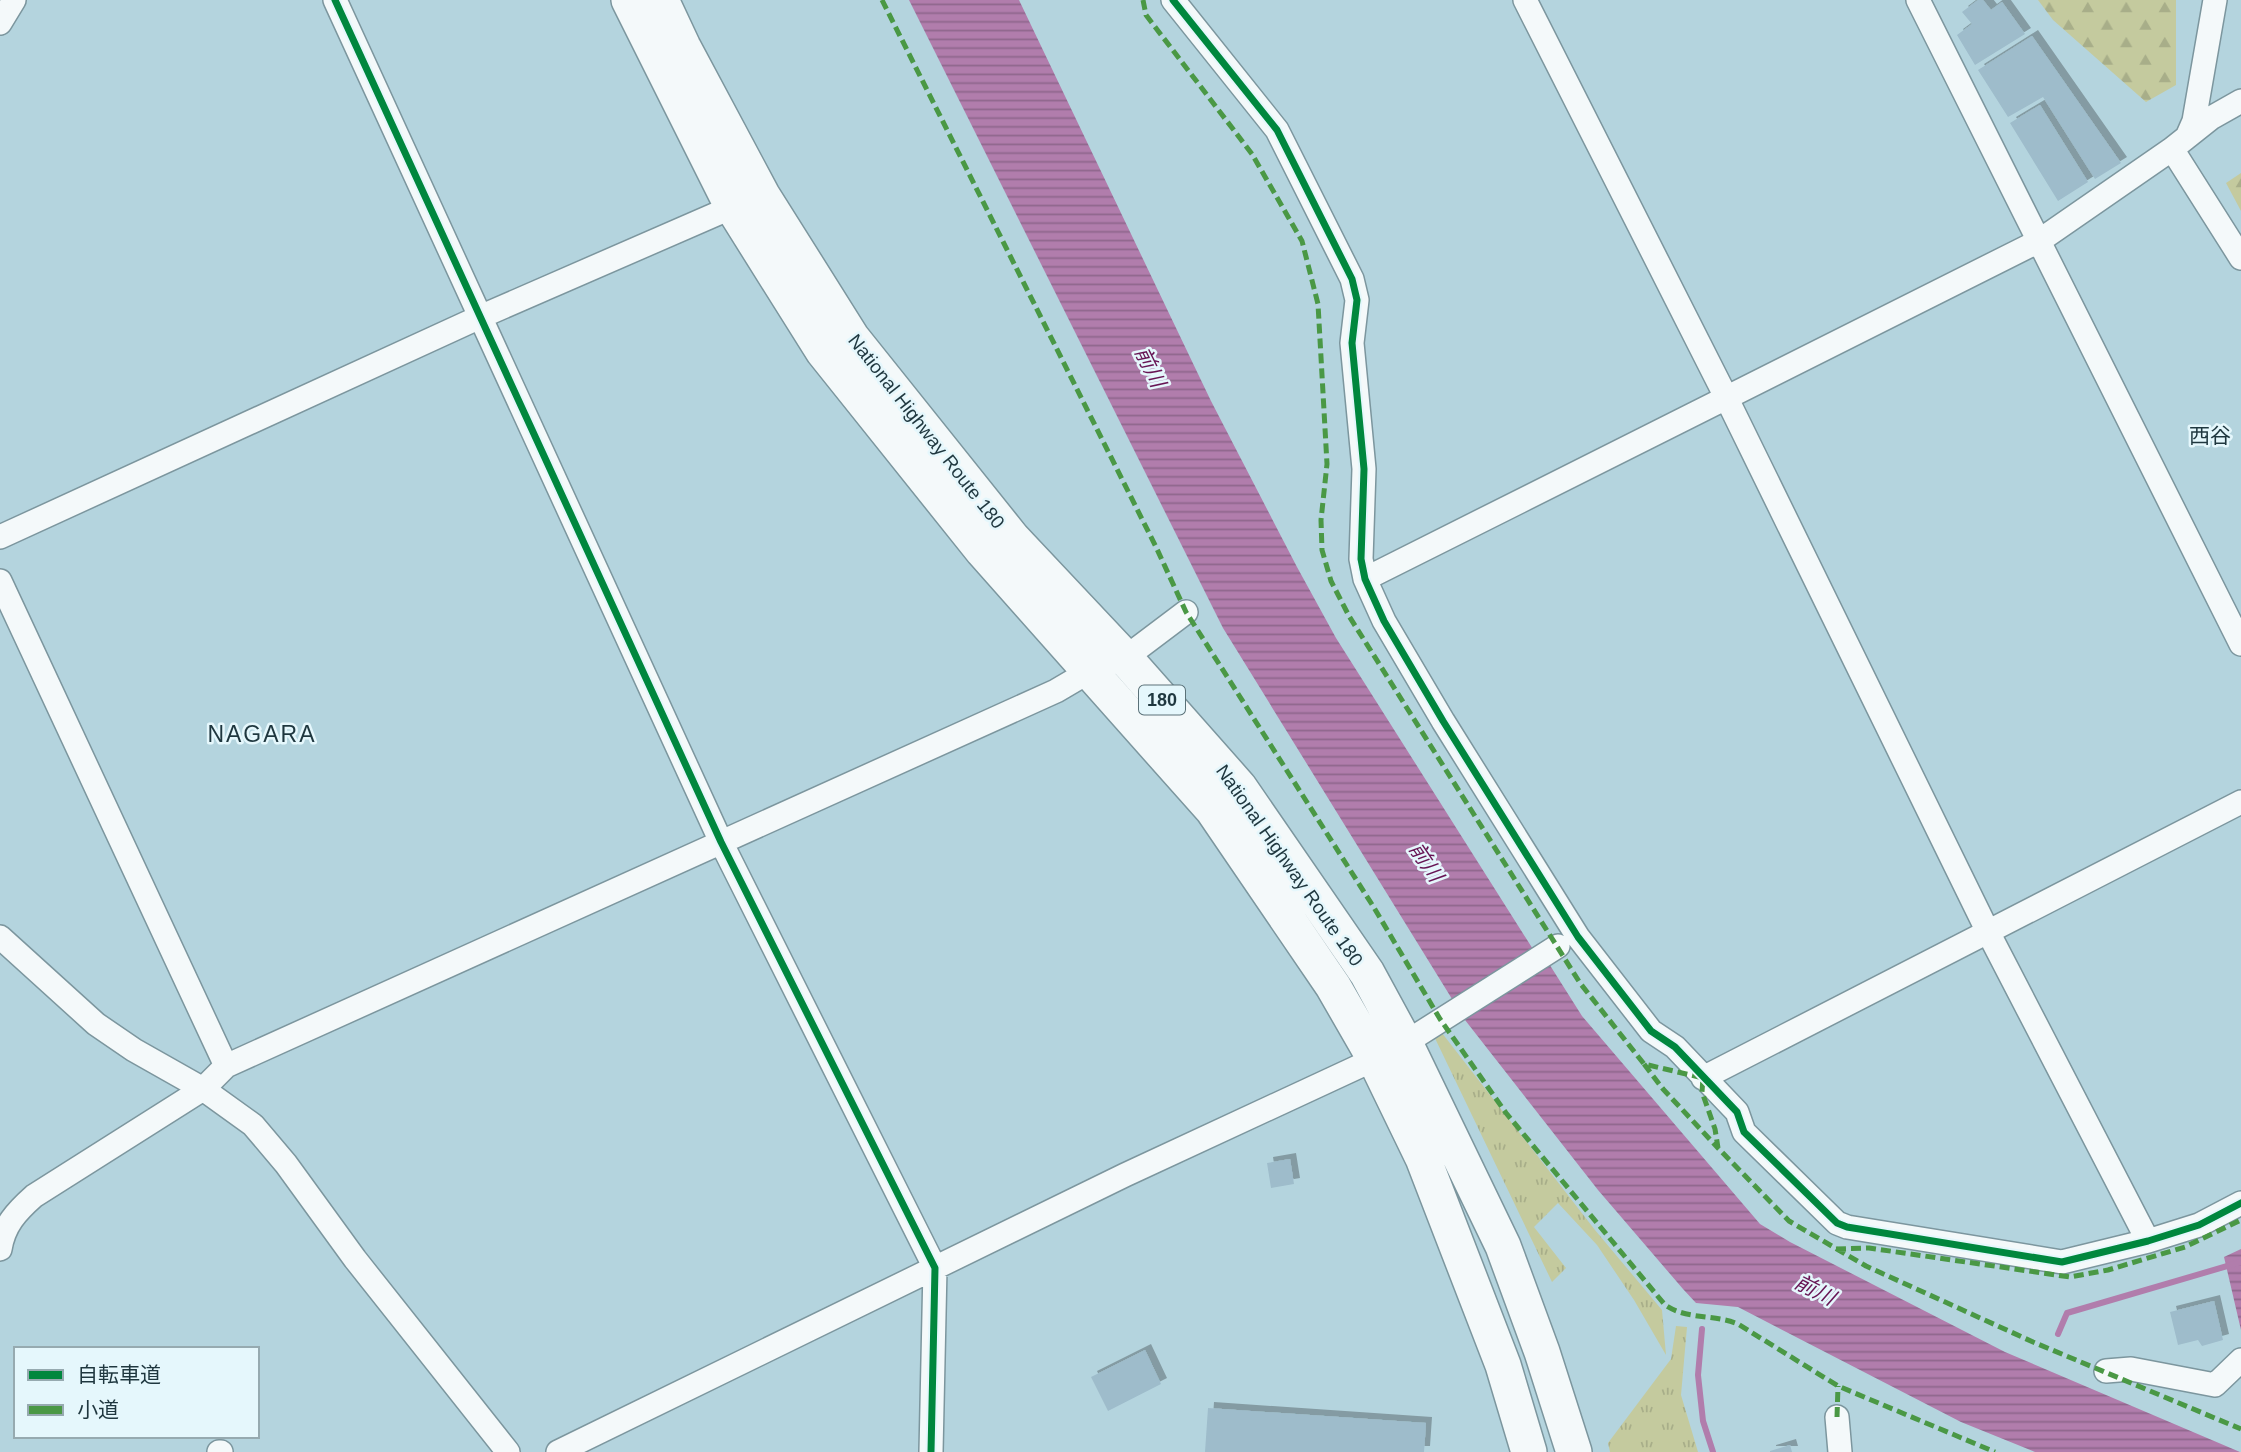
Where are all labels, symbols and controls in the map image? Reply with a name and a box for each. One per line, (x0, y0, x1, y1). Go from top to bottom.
street label: National Highway Route 180 (844, 330, 1009, 533)
water label: 前川 (1131, 343, 1171, 392)
district label: 西谷 (2189, 424, 2231, 447)
road number: 180 (1139, 686, 1185, 714)
district label: NAGARA (207, 721, 317, 747)
street label: National Highway Route 180 (1212, 761, 1367, 970)
water label: 前川 (1405, 838, 1449, 887)
water label: 前川 (1791, 1270, 1841, 1310)
legend (14, 1347, 259, 1438)
text: 自転車道 (77, 1363, 161, 1386)
text: 小道 (77, 1398, 119, 1421)

